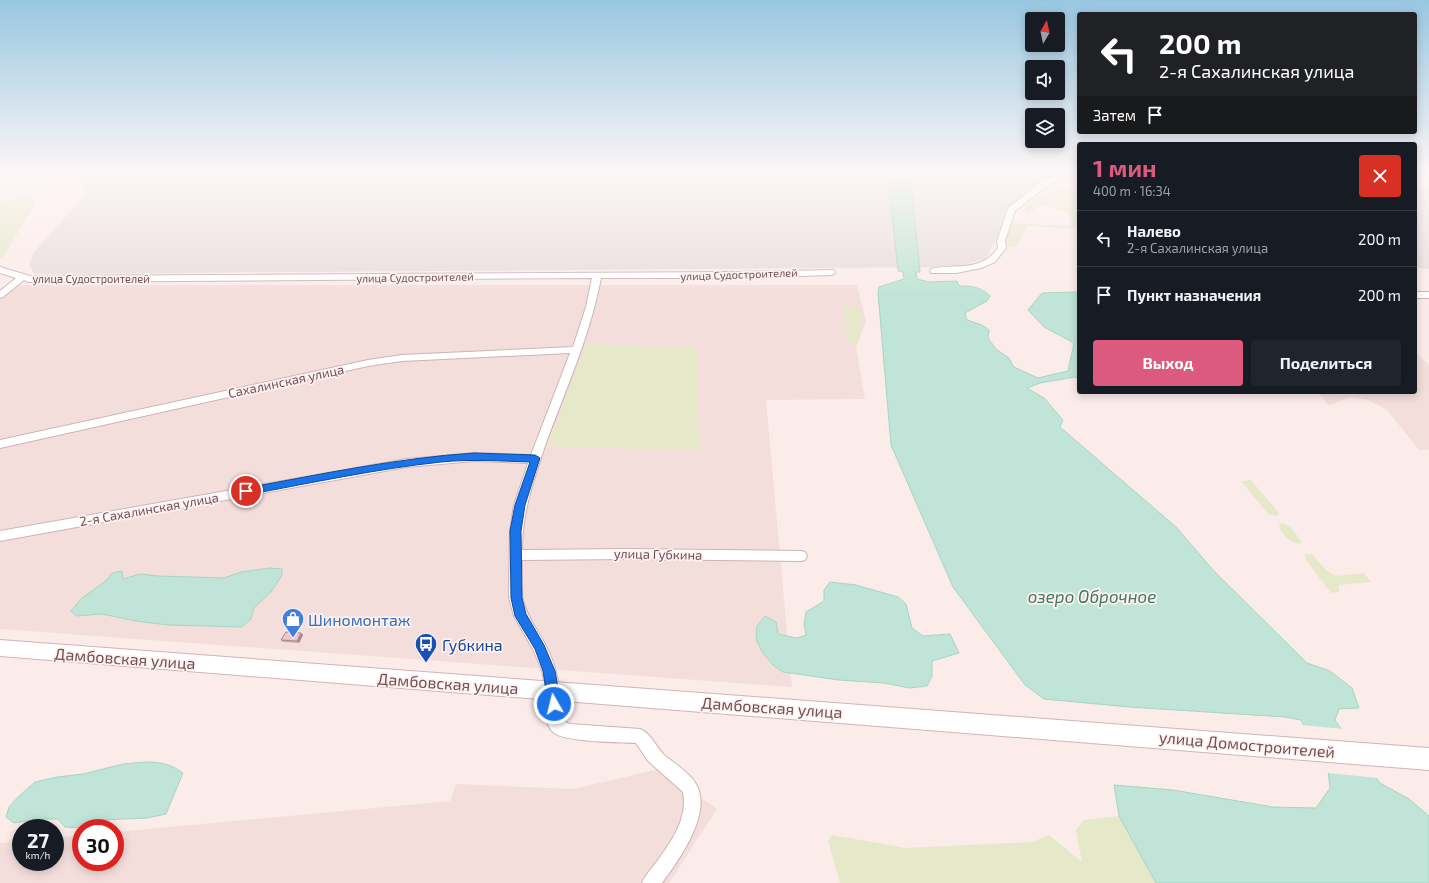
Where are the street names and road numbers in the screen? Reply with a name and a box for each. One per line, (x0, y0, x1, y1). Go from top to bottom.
street label: улица Судостроителей (680, 265, 798, 284)
street label: улица Судостроителей (356, 269, 474, 286)
street label: улица Судостроителей (32, 272, 150, 286)
street label: Сахалинская улица (227, 361, 345, 401)
street label: 2-я Сахалинская улица (78, 489, 220, 529)
street label: улица Губкина (614, 545, 702, 563)
street label: Дамбовская улица (54, 644, 196, 673)
street label: Дамбовская улица (377, 669, 519, 698)
street label: Дамбовская улица (701, 693, 843, 722)
street label: улица Домостроителей (1158, 727, 1336, 762)

